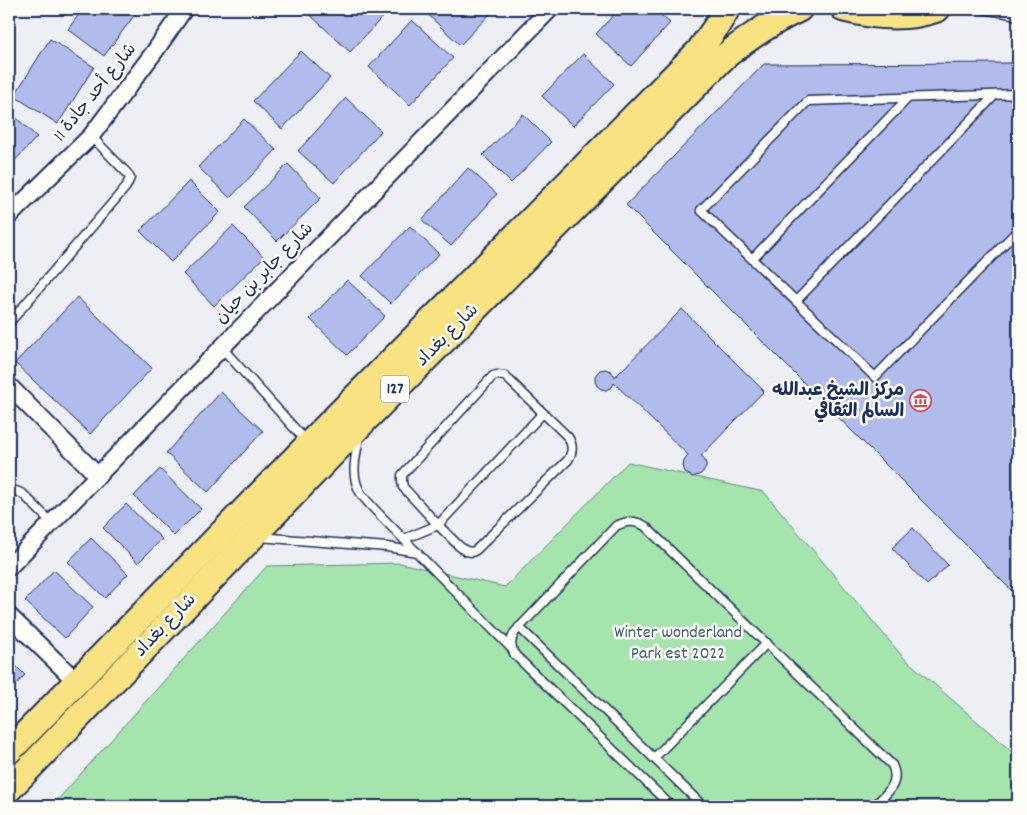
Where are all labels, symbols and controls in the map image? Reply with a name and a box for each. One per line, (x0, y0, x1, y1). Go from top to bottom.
street label: شارع أحد جادة 11 (48, 38, 144, 148)
street label: شارع جابر بن حيان (210, 218, 320, 330)
street label: شارع بغداد (411, 299, 485, 373)
road number: 127 (381, 376, 409, 402)
place label: مركز الشيخ عبدالله السالم الثقافي (772, 379, 904, 425)
museum icon: مركز الشيخ عبدالله السالم الثقافي (908, 389, 932, 413)
street label: شارع بغداد (129, 588, 203, 664)
park label: Winter wonderland Park est 2022 (614, 621, 742, 667)

